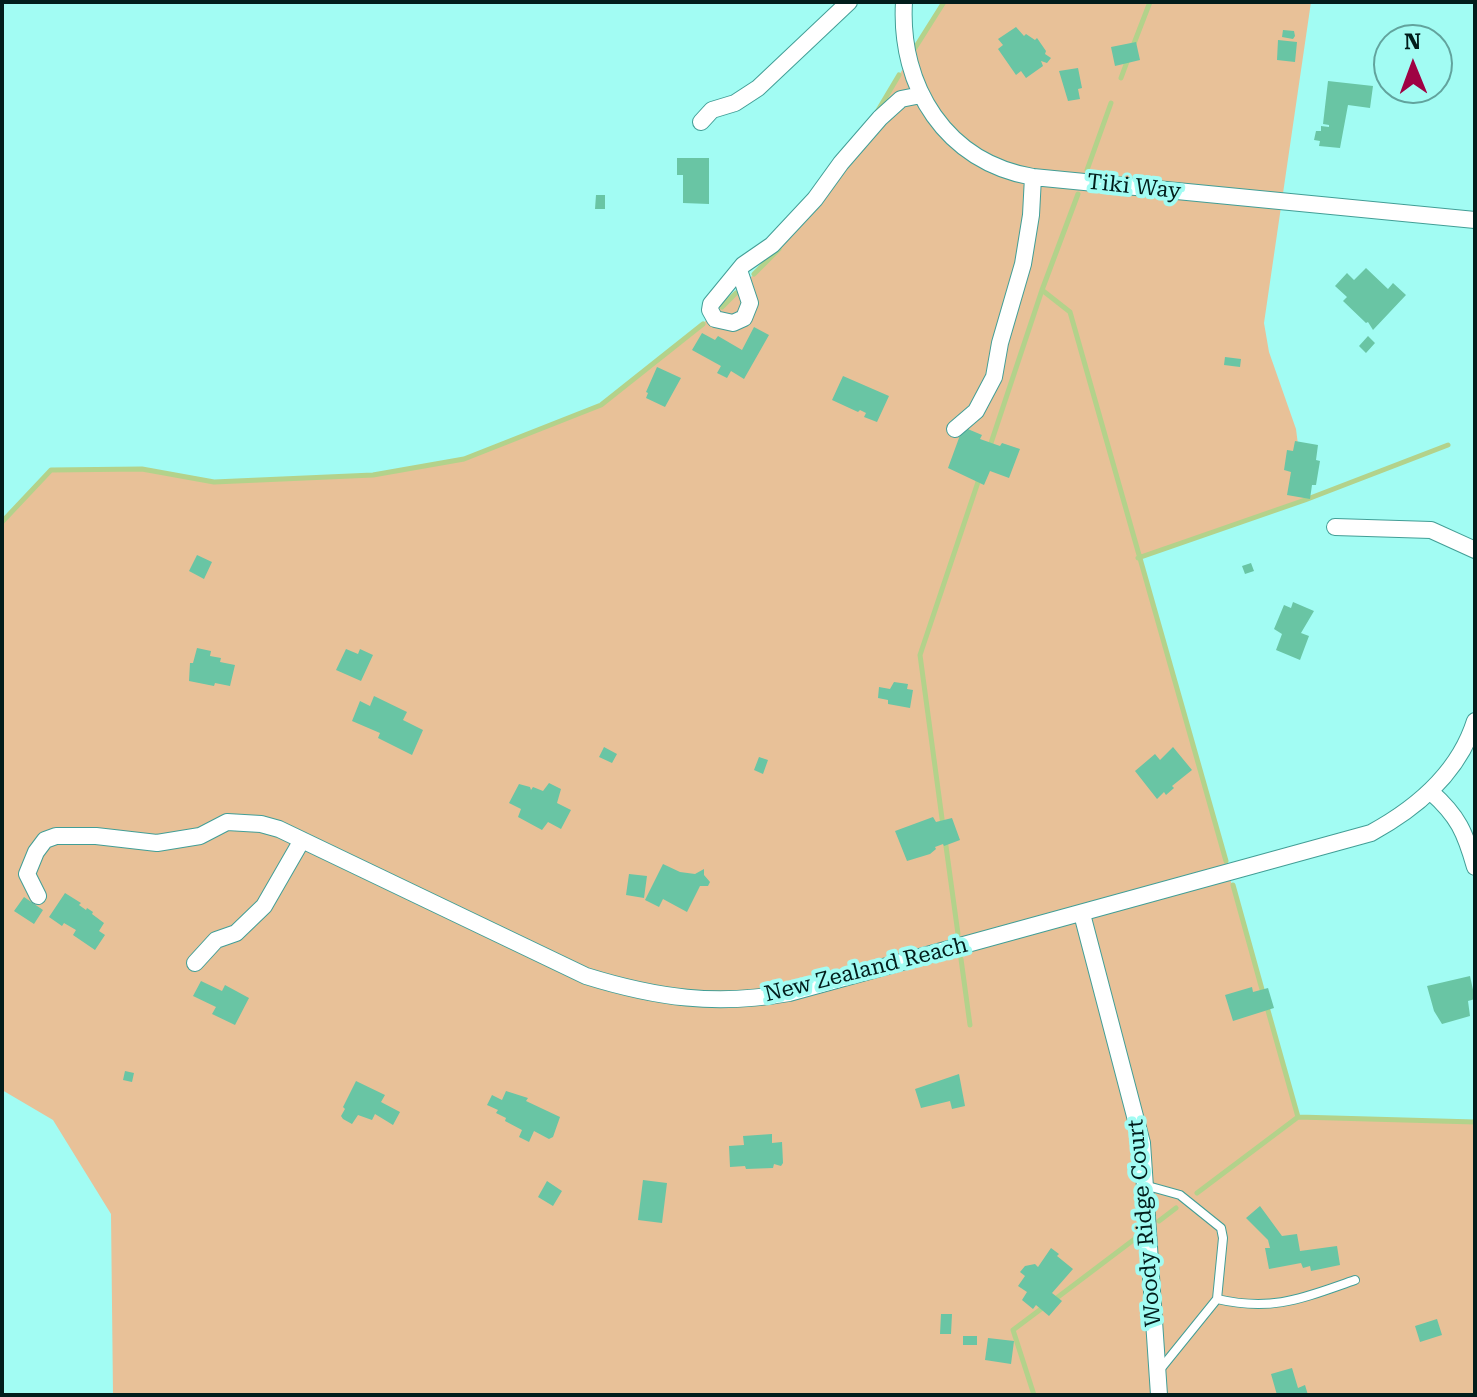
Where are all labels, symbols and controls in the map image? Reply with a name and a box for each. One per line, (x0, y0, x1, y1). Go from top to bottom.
north arrow (1373, 24, 1453, 104)
text: N (1404, 29, 1421, 54)
street label: Tiki Way (1086, 169, 1182, 205)
street label: New Zealand Reach (762, 932, 970, 1008)
street label: Woody Ridge Court (1123, 1118, 1167, 1328)

